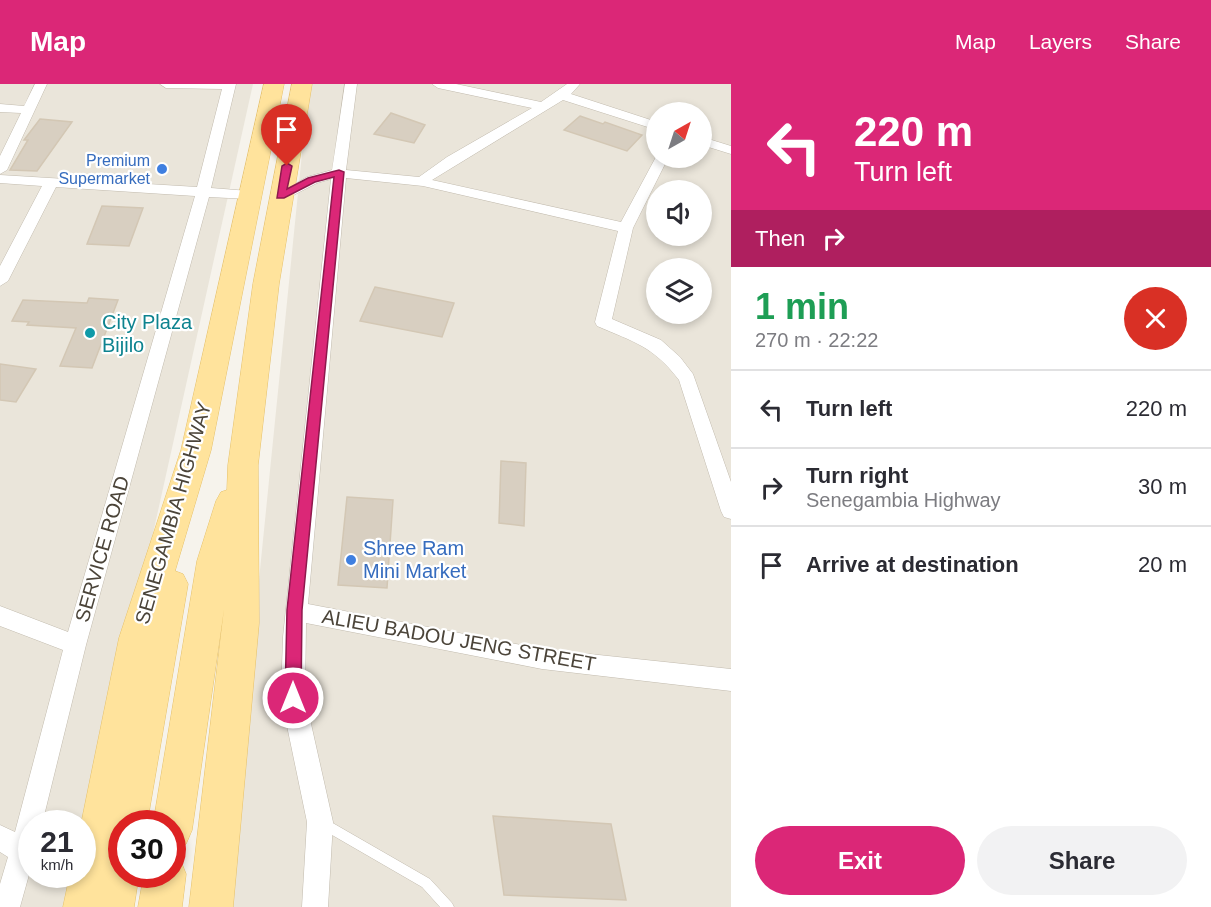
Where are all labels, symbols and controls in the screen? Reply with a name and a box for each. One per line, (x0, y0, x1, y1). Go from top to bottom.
text: Map (30, 26, 86, 57)
text: Map (955, 30, 996, 53)
text: Layers (1029, 30, 1092, 53)
text: Share (1125, 30, 1181, 53)
north arrow (646, 102, 712, 168)
map controls (646, 102, 712, 324)
pin (261, 104, 312, 166)
icon: left (755, 108, 833, 186)
text: 220 m (854, 108, 973, 155)
icon: arrive (270, 113, 303, 146)
place label: Premium Supermarket (58, 152, 151, 187)
text: Turn left (854, 157, 952, 187)
marker: Premium Supermarket (155, 162, 169, 176)
button: sound (646, 180, 712, 246)
icon: right (817, 222, 850, 255)
text: Then (755, 226, 805, 251)
button: layers (646, 258, 712, 324)
text: 1 min (755, 286, 849, 327)
button: close (1124, 287, 1187, 350)
place label: City Plaza Bijilo (102, 311, 193, 356)
marker: City Plaza Bijilo (83, 326, 97, 340)
text: 270 m · 22:22 (755, 329, 878, 351)
icon: left (755, 393, 788, 426)
text: Turn left (806, 396, 892, 421)
text: 220 m (1126, 396, 1187, 421)
street label: SENEGAMBIA HIGHWAY (131, 399, 215, 627)
text: Turn right (806, 463, 908, 488)
icon: right (755, 471, 788, 504)
street label: SERVICE ROAD (71, 473, 133, 625)
text: 30 m (1138, 474, 1187, 499)
text: Senegambia Highway (806, 489, 1001, 511)
place label: Shree Ram Mini Market (363, 537, 467, 582)
icon: arrive (755, 549, 788, 582)
text: Arrive at destination (806, 552, 1019, 577)
text: 20 m (1138, 552, 1187, 577)
marker: Shree Ram Mini Market (344, 553, 358, 567)
street label: ALIEU BADOU JENG STREET (320, 605, 598, 675)
position arrow (261, 666, 325, 730)
speed limit sign: 30 (108, 810, 186, 888)
text: 21 (40, 825, 74, 858)
button: Exit (755, 826, 965, 895)
button: Share (977, 826, 1187, 895)
text: km/h (41, 856, 73, 873)

